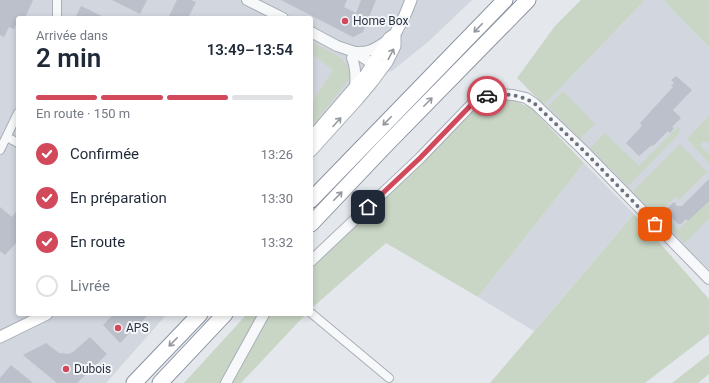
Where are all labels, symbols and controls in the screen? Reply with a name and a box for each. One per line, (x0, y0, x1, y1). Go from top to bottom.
place label: Home Box (353, 14, 408, 28)
marker: Home Box (340, 16, 350, 26)
one-way arrow (473, 23, 483, 33)
text: Arrivée dans (36, 28, 108, 43)
text: 13:49–13:54 (207, 41, 293, 59)
text: 2 min (36, 43, 101, 73)
one-way arrow (388, 48, 395, 60)
courier (467, 76, 507, 116)
icon: car (476, 85, 498, 107)
one-way arrow (423, 97, 433, 107)
text: En route · 150 m (36, 106, 130, 121)
one-way arrow (333, 116, 342, 127)
one-way arrow (382, 116, 392, 126)
icon: check (36, 143, 58, 165)
text: Confirmée (70, 145, 139, 163)
text: 13:26 (261, 147, 293, 162)
icon: check (36, 187, 58, 209)
text: En préparation (70, 189, 167, 207)
pin (351, 190, 385, 224)
text: 13:30 (261, 191, 293, 206)
one-way arrow (333, 191, 343, 201)
icon: home (357, 196, 379, 218)
pin (638, 207, 672, 241)
icon: bag (644, 213, 666, 235)
icon: check (36, 231, 58, 253)
text: En route (70, 233, 125, 251)
text: 13:32 (261, 235, 293, 250)
text: Livrée (70, 277, 110, 295)
place label: APS (126, 321, 149, 335)
marker: APS (113, 323, 123, 333)
one-way arrow (168, 337, 178, 347)
place label: Dubois (74, 362, 111, 376)
marker: Dubois (61, 364, 71, 374)

